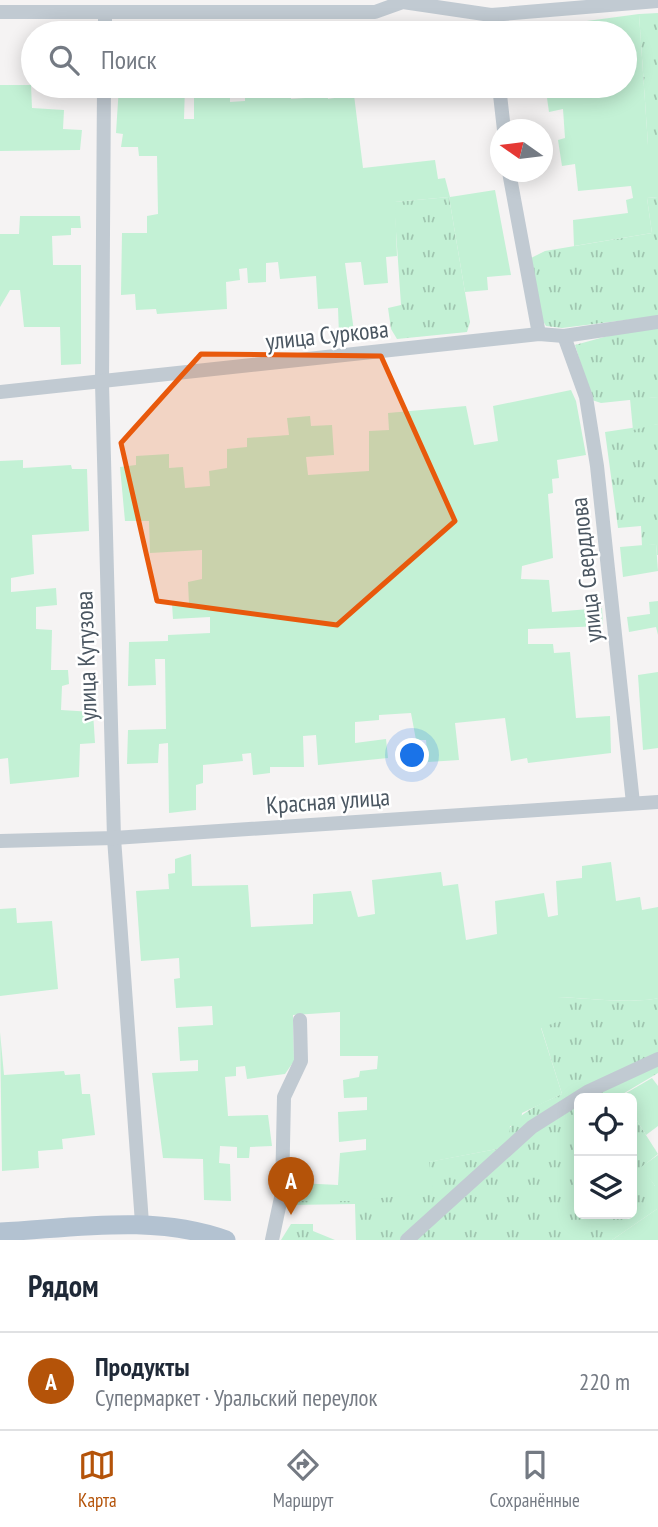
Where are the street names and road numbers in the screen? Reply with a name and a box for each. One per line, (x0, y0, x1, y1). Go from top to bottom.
street label: улица Суркова (264, 313, 390, 357)
street label: улица Свердлова (563, 496, 609, 644)
street label: улица Кутузова (68, 591, 104, 721)
street label: Красная улица (265, 781, 391, 821)

